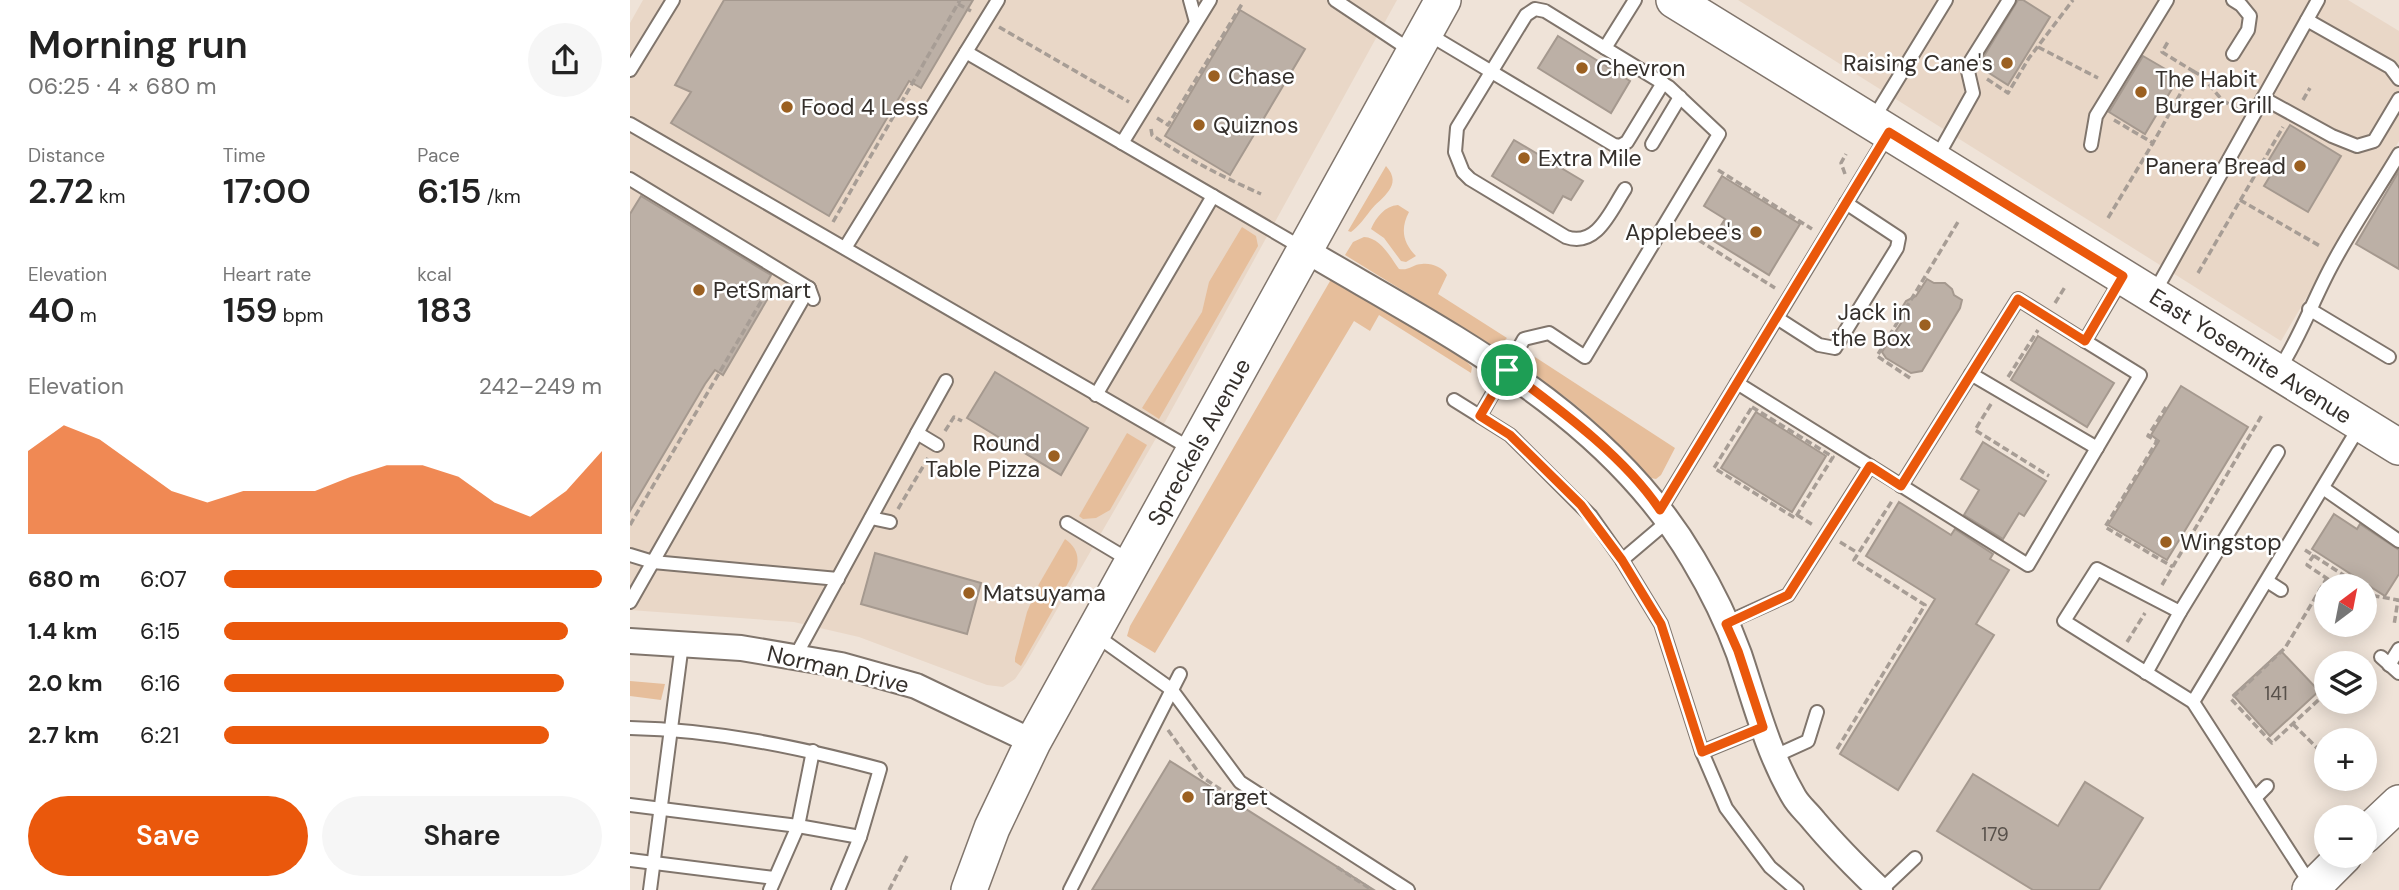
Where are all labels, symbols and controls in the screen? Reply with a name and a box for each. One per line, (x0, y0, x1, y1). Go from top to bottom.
text: Morning run (28, 20, 248, 70)
button: share (528, 23, 602, 97)
place label: Raising Cane's (1843, 48, 1993, 78)
place label: Chevron (1596, 53, 1685, 83)
marker: Raising Cane's (1999, 55, 2015, 71)
marker: Chevron (1574, 60, 1590, 76)
place label: Chase (1228, 61, 1295, 91)
place label: The Habit Burger Grill (2155, 64, 2272, 120)
marker: Chase (1206, 68, 1222, 84)
text: 06:25 · 4 × 680 m (28, 71, 217, 101)
marker: The Habit Burger Grill (2133, 84, 2149, 100)
place label: Food 4 Less (801, 92, 929, 122)
marker: Food 4 Less (779, 99, 795, 115)
place label: Quiznos (1213, 110, 1298, 140)
marker: Quiznos (1191, 117, 1207, 133)
text: Distance (28, 143, 105, 168)
text: Time (223, 143, 266, 168)
text: Pace (417, 143, 460, 168)
place label: Extra Mile (1538, 143, 1642, 173)
marker: Extra Mile (1516, 150, 1532, 166)
place label: Panera Bread (2145, 151, 2286, 181)
marker: Panera Bread (2292, 158, 2308, 174)
text: 2.72 (28, 168, 94, 214)
text: 17:00 (223, 168, 311, 214)
text: 6:15 (417, 168, 482, 214)
text: km (94, 184, 125, 209)
text: /km (482, 184, 521, 209)
place label: Applebee's (1625, 217, 1742, 247)
marker: Applebee's (1748, 224, 1764, 240)
text: Elevation (28, 262, 107, 287)
text: Heart rate (223, 262, 311, 287)
text: kcal (417, 262, 452, 287)
place label: PetSmart (713, 275, 811, 305)
street label: East Yosemite Avenue (2144, 281, 2358, 431)
marker: PetSmart (691, 282, 707, 298)
text: 40 (28, 287, 75, 333)
text: 159 (223, 287, 278, 333)
text: 183 (417, 287, 472, 333)
place label: Jack in the Box (1831, 297, 1911, 353)
text: m (75, 303, 97, 328)
text: bpm (278, 303, 324, 328)
marker: Jack in the Box (1917, 317, 1933, 333)
pin (1477, 340, 1537, 400)
icon: arrive (1488, 351, 1526, 389)
street label: Spreckels Avenue (1141, 353, 1257, 531)
text: Elevation (28, 371, 124, 401)
text: 242–249 m (479, 371, 602, 401)
place label: Round Table Pizza (925, 428, 1040, 484)
marker: Round Table Pizza (1046, 448, 1062, 464)
place label: Wingstop (2180, 527, 2282, 557)
marker: Wingstop (2158, 534, 2174, 550)
text: 680 m (28, 564, 100, 594)
text: 6:07 (140, 564, 187, 594)
north arrow (2314, 574, 2376, 637)
map controls (2314, 574, 2377, 868)
place label: Matsuyama (983, 578, 1106, 608)
marker: Matsuyama (961, 585, 977, 601)
text: 1.4 km (28, 616, 97, 646)
text: 6:15 (140, 616, 180, 646)
street label: Norman Drive (764, 638, 912, 700)
button: layers (2314, 651, 2377, 714)
text: 2.0 km (28, 668, 103, 698)
text: 6:16 (140, 668, 181, 698)
house number: 141 (2264, 681, 2288, 706)
text: 2.7 km (28, 720, 99, 750)
text: 6:21 (140, 720, 180, 750)
button: + (2314, 728, 2377, 791)
place label: Target (1202, 782, 1268, 812)
marker: Target (1180, 789, 1196, 805)
button: Save (28, 796, 308, 876)
button: Share (322, 796, 602, 876)
button: − (2314, 805, 2377, 868)
house number: 179 (1981, 822, 2009, 847)

